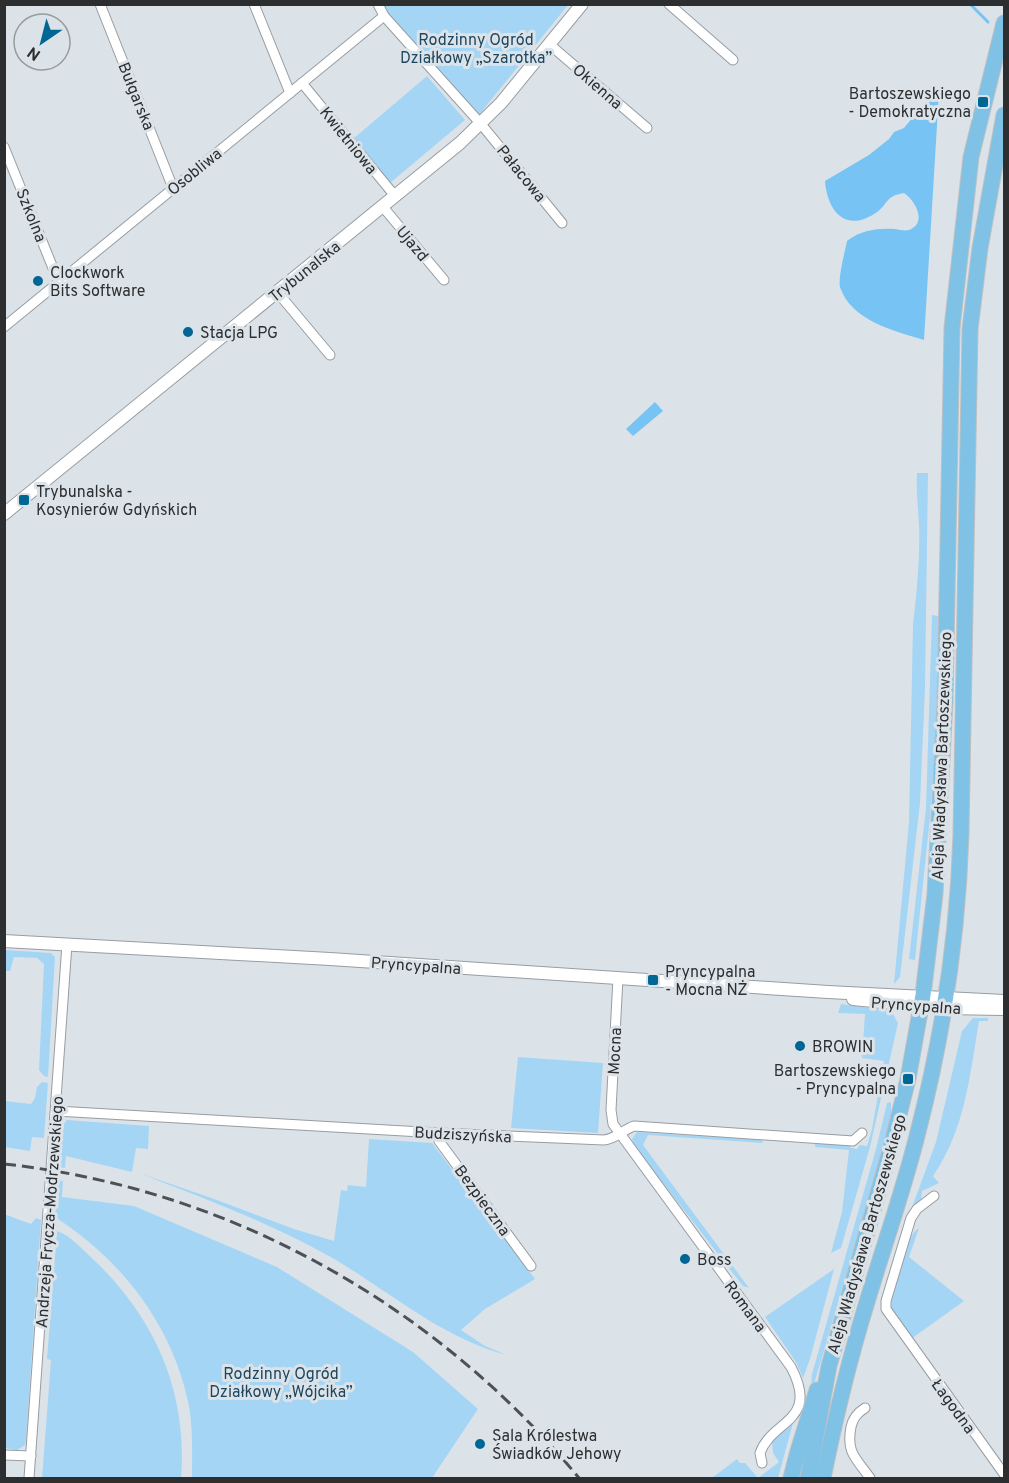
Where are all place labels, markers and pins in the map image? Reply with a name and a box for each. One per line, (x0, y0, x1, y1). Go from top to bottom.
place label: Bartoszewskiego - Demokratyczna (848, 85, 971, 123)
marker: Bartoszewskiego - Demokratyczna (976, 95, 990, 109)
place label: Clockwork Bits Software (50, 264, 145, 302)
marker: Clockwork Bits Software (31, 274, 45, 288)
place label: Stacja LPG (200, 324, 278, 344)
marker: Stacja LPG (181, 325, 195, 339)
place label: Trybunalska - Kosynierów Gdyńskich (36, 483, 197, 521)
marker: Trybunalska - Kosynierów Gdyńskich (17, 493, 31, 507)
place label: Pryncypalna - Mocna NŻ (665, 963, 755, 1001)
marker: Pryncypalna - Mocna NŻ (646, 973, 660, 987)
place label: BROWIN (812, 1038, 873, 1058)
marker: BROWIN (793, 1039, 807, 1053)
place label: Bartoszewskiego - Pryncypalna (774, 1062, 896, 1100)
marker: Bartoszewskiego - Pryncypalna (901, 1072, 915, 1086)
place label: Boss (697, 1251, 731, 1271)
marker: Boss (678, 1252, 692, 1266)
place label: Sala Królestwa Świadków Jehowy (492, 1427, 622, 1465)
marker: Sala Królestwa Świadków Jehowy (473, 1437, 487, 1451)

